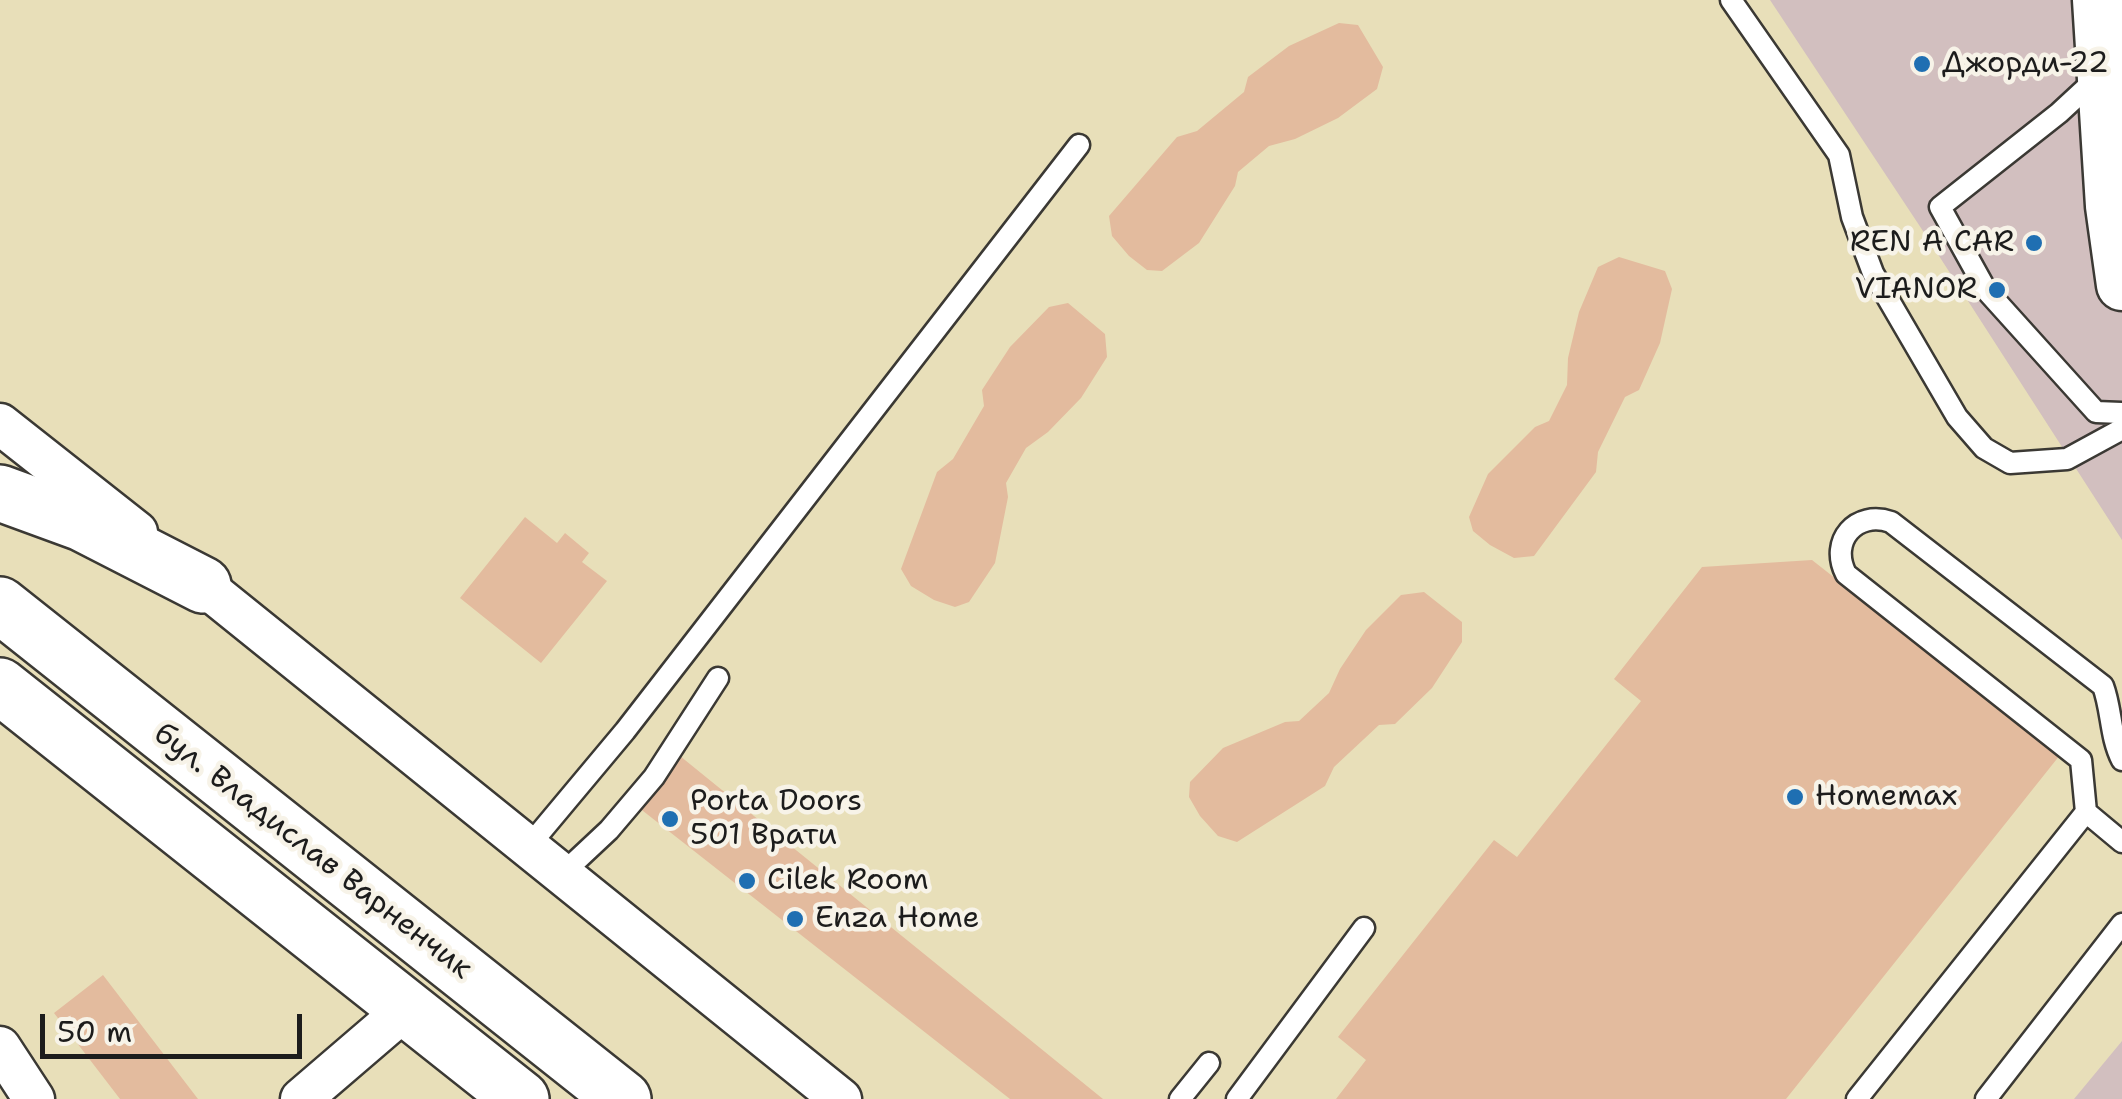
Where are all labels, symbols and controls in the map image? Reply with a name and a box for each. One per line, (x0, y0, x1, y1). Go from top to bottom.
place label: Джорди-22 (1942, 46, 2109, 82)
marker: Джорди-22 (1911, 53, 1933, 75)
place label: REN A CAR (1850, 225, 2014, 261)
marker: REN A CAR (2023, 232, 2045, 254)
place label: VIANOR (1855, 272, 1977, 308)
marker: VIANOR (1986, 279, 2008, 301)
street label: бул. Владислав Варненчик (146, 717, 478, 987)
place label: Homemax (1815, 779, 1957, 815)
place label: Porta Doors 501 Врати (690, 784, 862, 854)
marker: Homemax (1784, 786, 1806, 808)
marker: Porta Doors 501 Врати (659, 808, 681, 830)
place label: Cilek Room (767, 863, 929, 899)
marker: Cilek Room (736, 870, 758, 892)
place label: Enza Home (815, 901, 980, 937)
marker: Enza Home (784, 908, 806, 930)
scale bar (45, 994, 308, 1056)
text: 50 m (57, 1011, 132, 1052)

